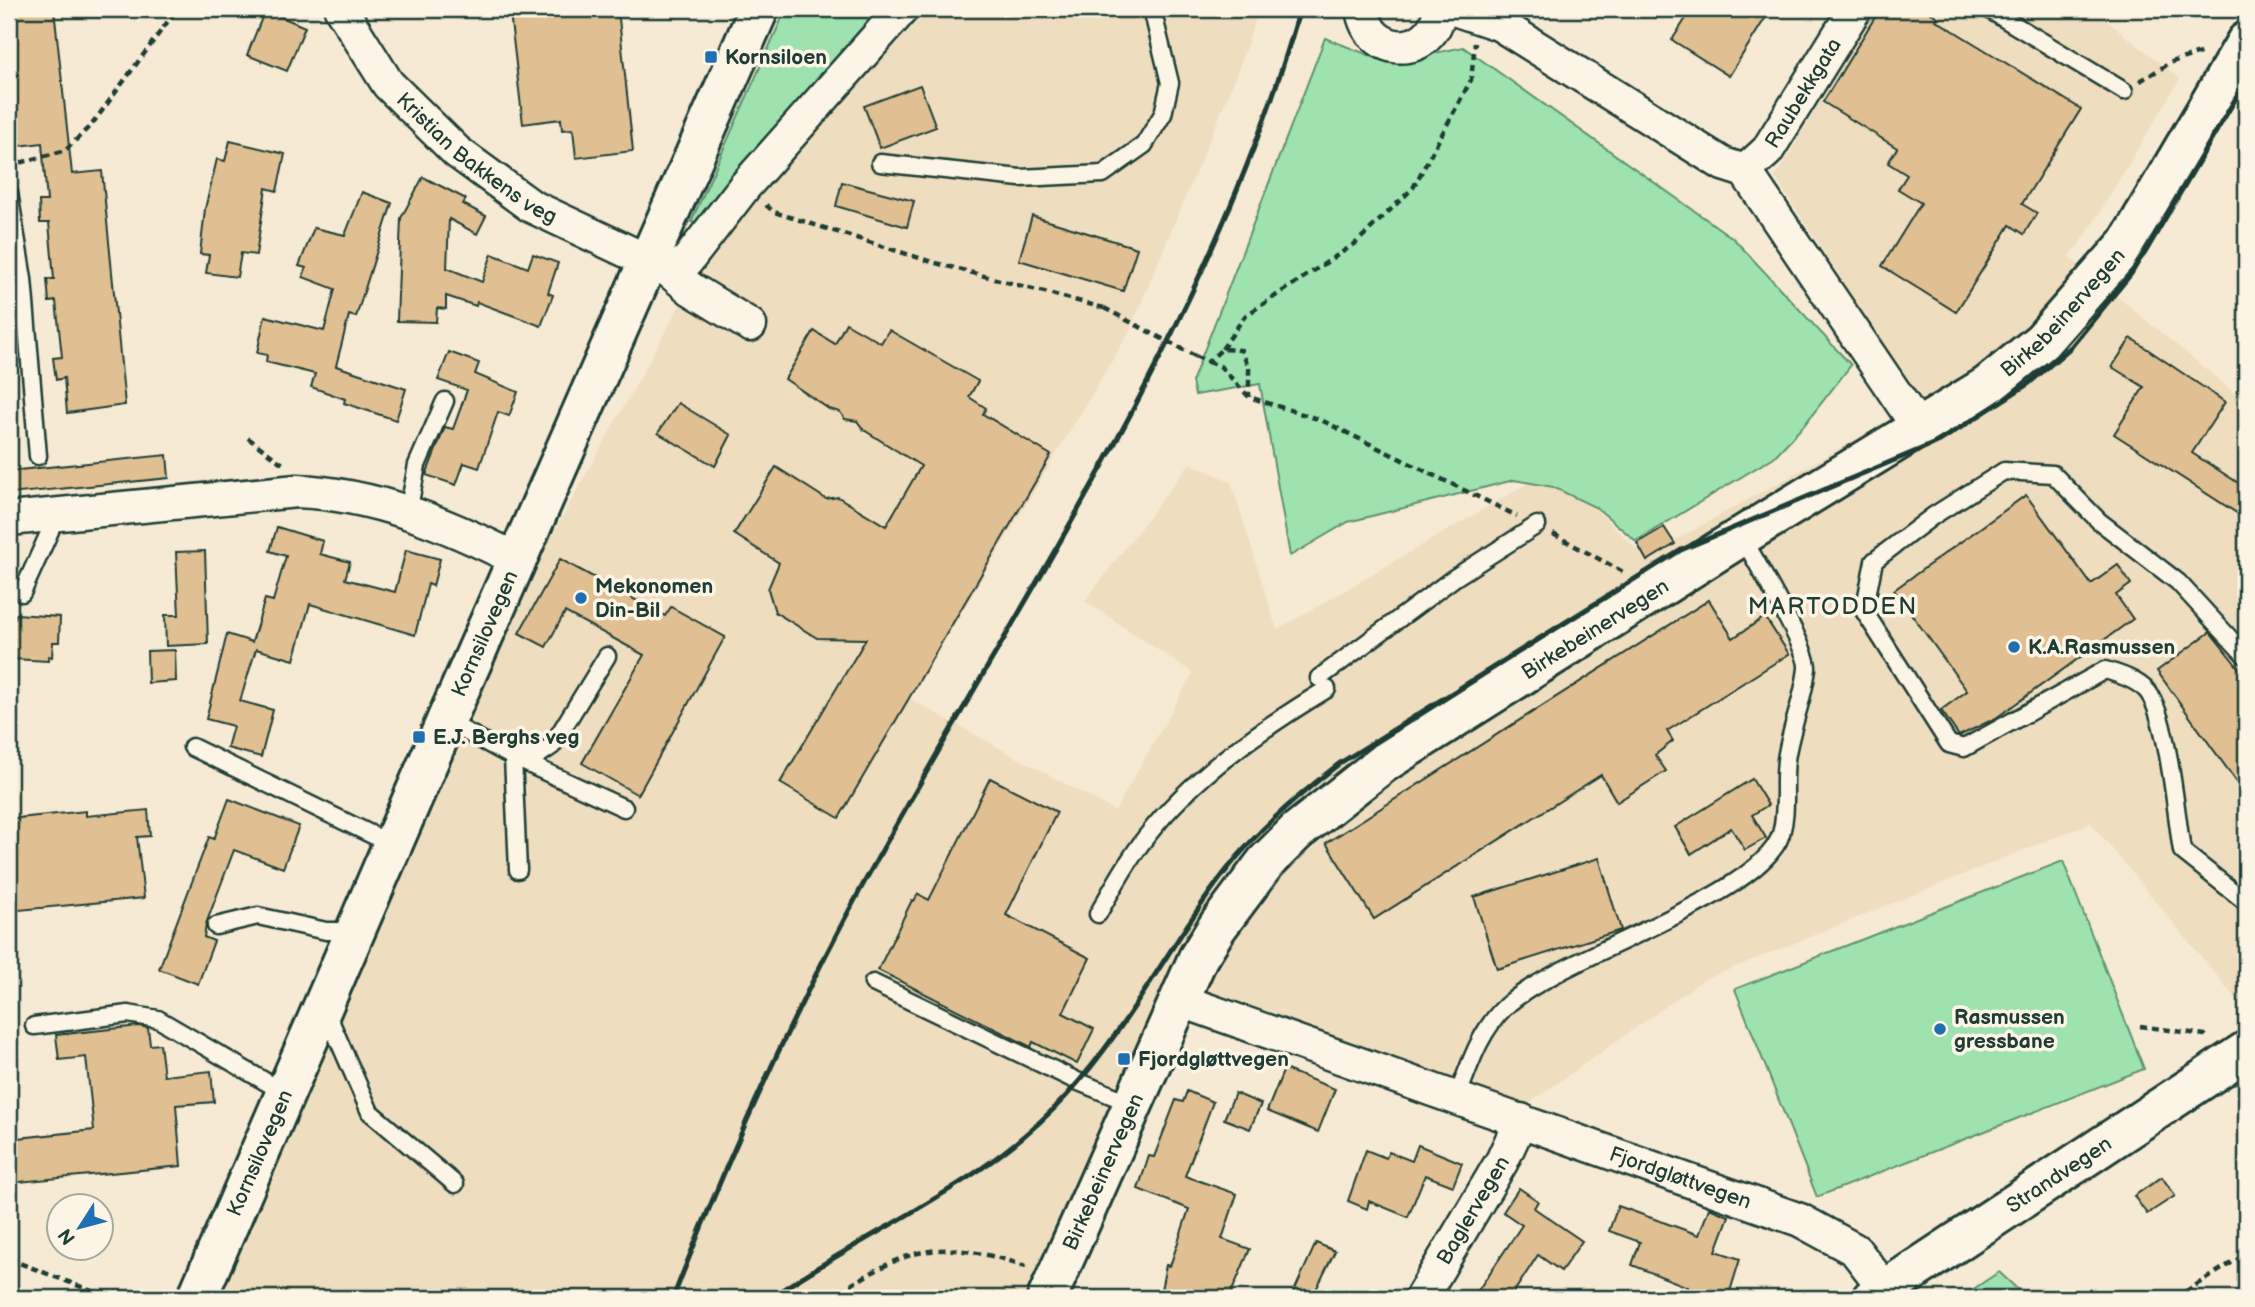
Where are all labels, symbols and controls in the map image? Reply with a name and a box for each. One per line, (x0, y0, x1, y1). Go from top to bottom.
street label: Raubekkgata (1759, 33, 1846, 153)
place label: Kornsiloen (725, 45, 827, 70)
marker: Kornsiloen (703, 49, 719, 65)
street label: Kristian Bakkens veg (391, 87, 561, 229)
street label: Birkebeinervegen (1995, 243, 2130, 382)
street label: Kornsilovegen (446, 567, 523, 700)
street label: Birkebeinervegen (1517, 573, 1673, 685)
place label: Mekonomen Din-Bil (595, 574, 713, 623)
marker: Mekonomen Din-Bil (573, 590, 589, 606)
district label: MARTODDEN (1748, 592, 1918, 621)
place label: K.A.Rasmussen (2028, 635, 2175, 660)
marker: K.A.Rasmussen (2006, 639, 2022, 655)
place label: E.J. Berghs veg (433, 725, 579, 750)
marker: E.J. Berghs veg (411, 729, 427, 745)
place label: Rasmussen gressbane (1954, 1005, 2065, 1054)
marker: Rasmussen gressbane (1932, 1021, 1948, 1037)
place label: Fjordgløttvegen (1138, 1047, 1289, 1072)
marker: Fjordgløttvegen (1116, 1051, 1132, 1067)
street label: Kornsilovegen (221, 1086, 298, 1220)
street label: Birkebeinervegen (1057, 1089, 1149, 1254)
street label: Strandvegen (2002, 1131, 2116, 1218)
street label: Fjordgløttvegen (1606, 1141, 1755, 1214)
street label: Baglervegen (1431, 1151, 1515, 1269)
north arrow (46, 1192, 116, 1262)
text: N (54, 1224, 81, 1249)

